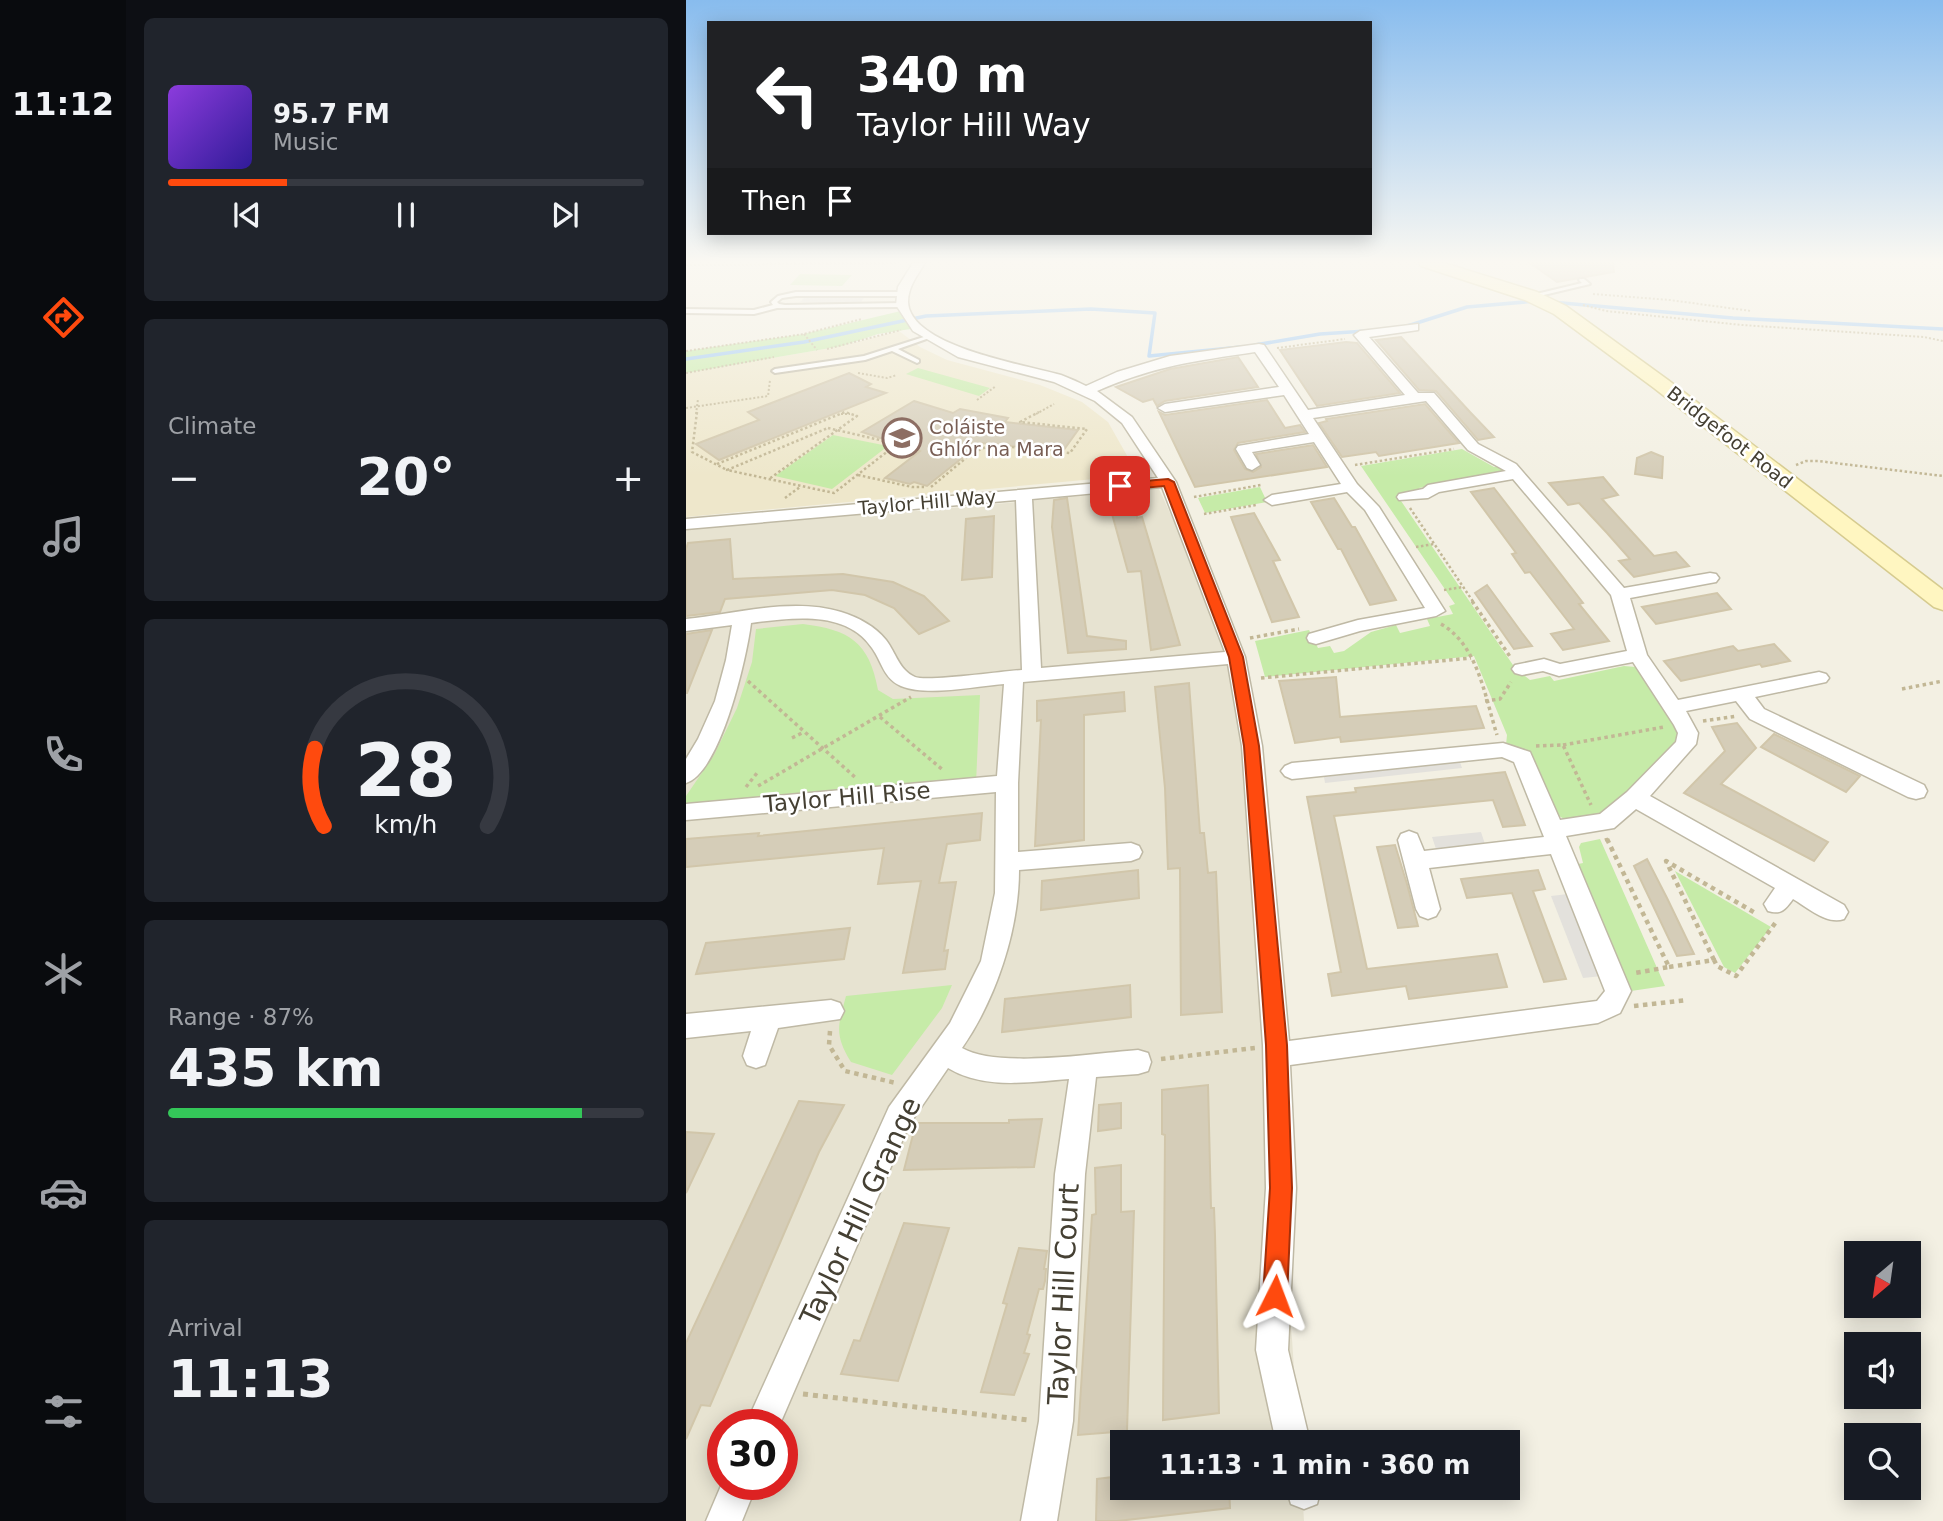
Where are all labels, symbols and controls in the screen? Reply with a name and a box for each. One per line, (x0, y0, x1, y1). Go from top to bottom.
text: 340 m (857, 47, 1027, 104)
icon: left (742, 49, 833, 140)
text: 11:12 (12, 85, 114, 123)
text: 95.7 FM (273, 99, 390, 129)
text: Taylor Hill Way (857, 106, 1091, 144)
text: Music (273, 129, 338, 155)
icon: arrive (821, 182, 859, 220)
text: Then (742, 186, 807, 216)
icon: previous (228, 196, 266, 234)
icon: pause (387, 196, 425, 234)
icon: next (546, 196, 584, 234)
icon: directions (39, 293, 88, 342)
street label: Bridgefoot Road (1663, 381, 1797, 493)
text: Climate (168, 413, 257, 439)
place label: Coláiste Ghlór na Mara (929, 416, 1064, 460)
school or university icon: Coláiste Ghlór na Mara (881, 417, 923, 459)
text: 20° (357, 447, 455, 507)
text: − (168, 456, 200, 500)
text: + (612, 456, 644, 500)
pin (1090, 456, 1150, 516)
icon: arrive (1101, 467, 1139, 505)
street label: Taylor Hill Way (856, 485, 997, 519)
icon: music (39, 512, 88, 561)
text: 28 (355, 729, 457, 814)
icon: phone (39, 730, 88, 779)
street label: Taylor Hill Rise (761, 777, 932, 817)
text: km/h (374, 810, 438, 839)
icon: climate (39, 949, 88, 998)
text: Range · 87% (168, 1004, 314, 1030)
text: 435 km (168, 1038, 383, 1098)
street label: Taylor Hill Grange (793, 1092, 928, 1331)
icon: car (39, 1168, 88, 1217)
street label: Taylor Hill Court (1041, 1182, 1086, 1407)
north arrow (1844, 1241, 1922, 1318)
map controls (1844, 1241, 1921, 1500)
position arrow (1238, 1259, 1312, 1333)
text: Arrival (168, 1315, 243, 1341)
button: sound (1844, 1332, 1921, 1409)
text: 11:13 (168, 1349, 334, 1409)
icon: filters (39, 1387, 88, 1436)
speed limit sign: 30 (707, 1409, 798, 1500)
button: search (1844, 1423, 1921, 1500)
text: 11:13 · 1 min · 360 m (1160, 1450, 1470, 1480)

